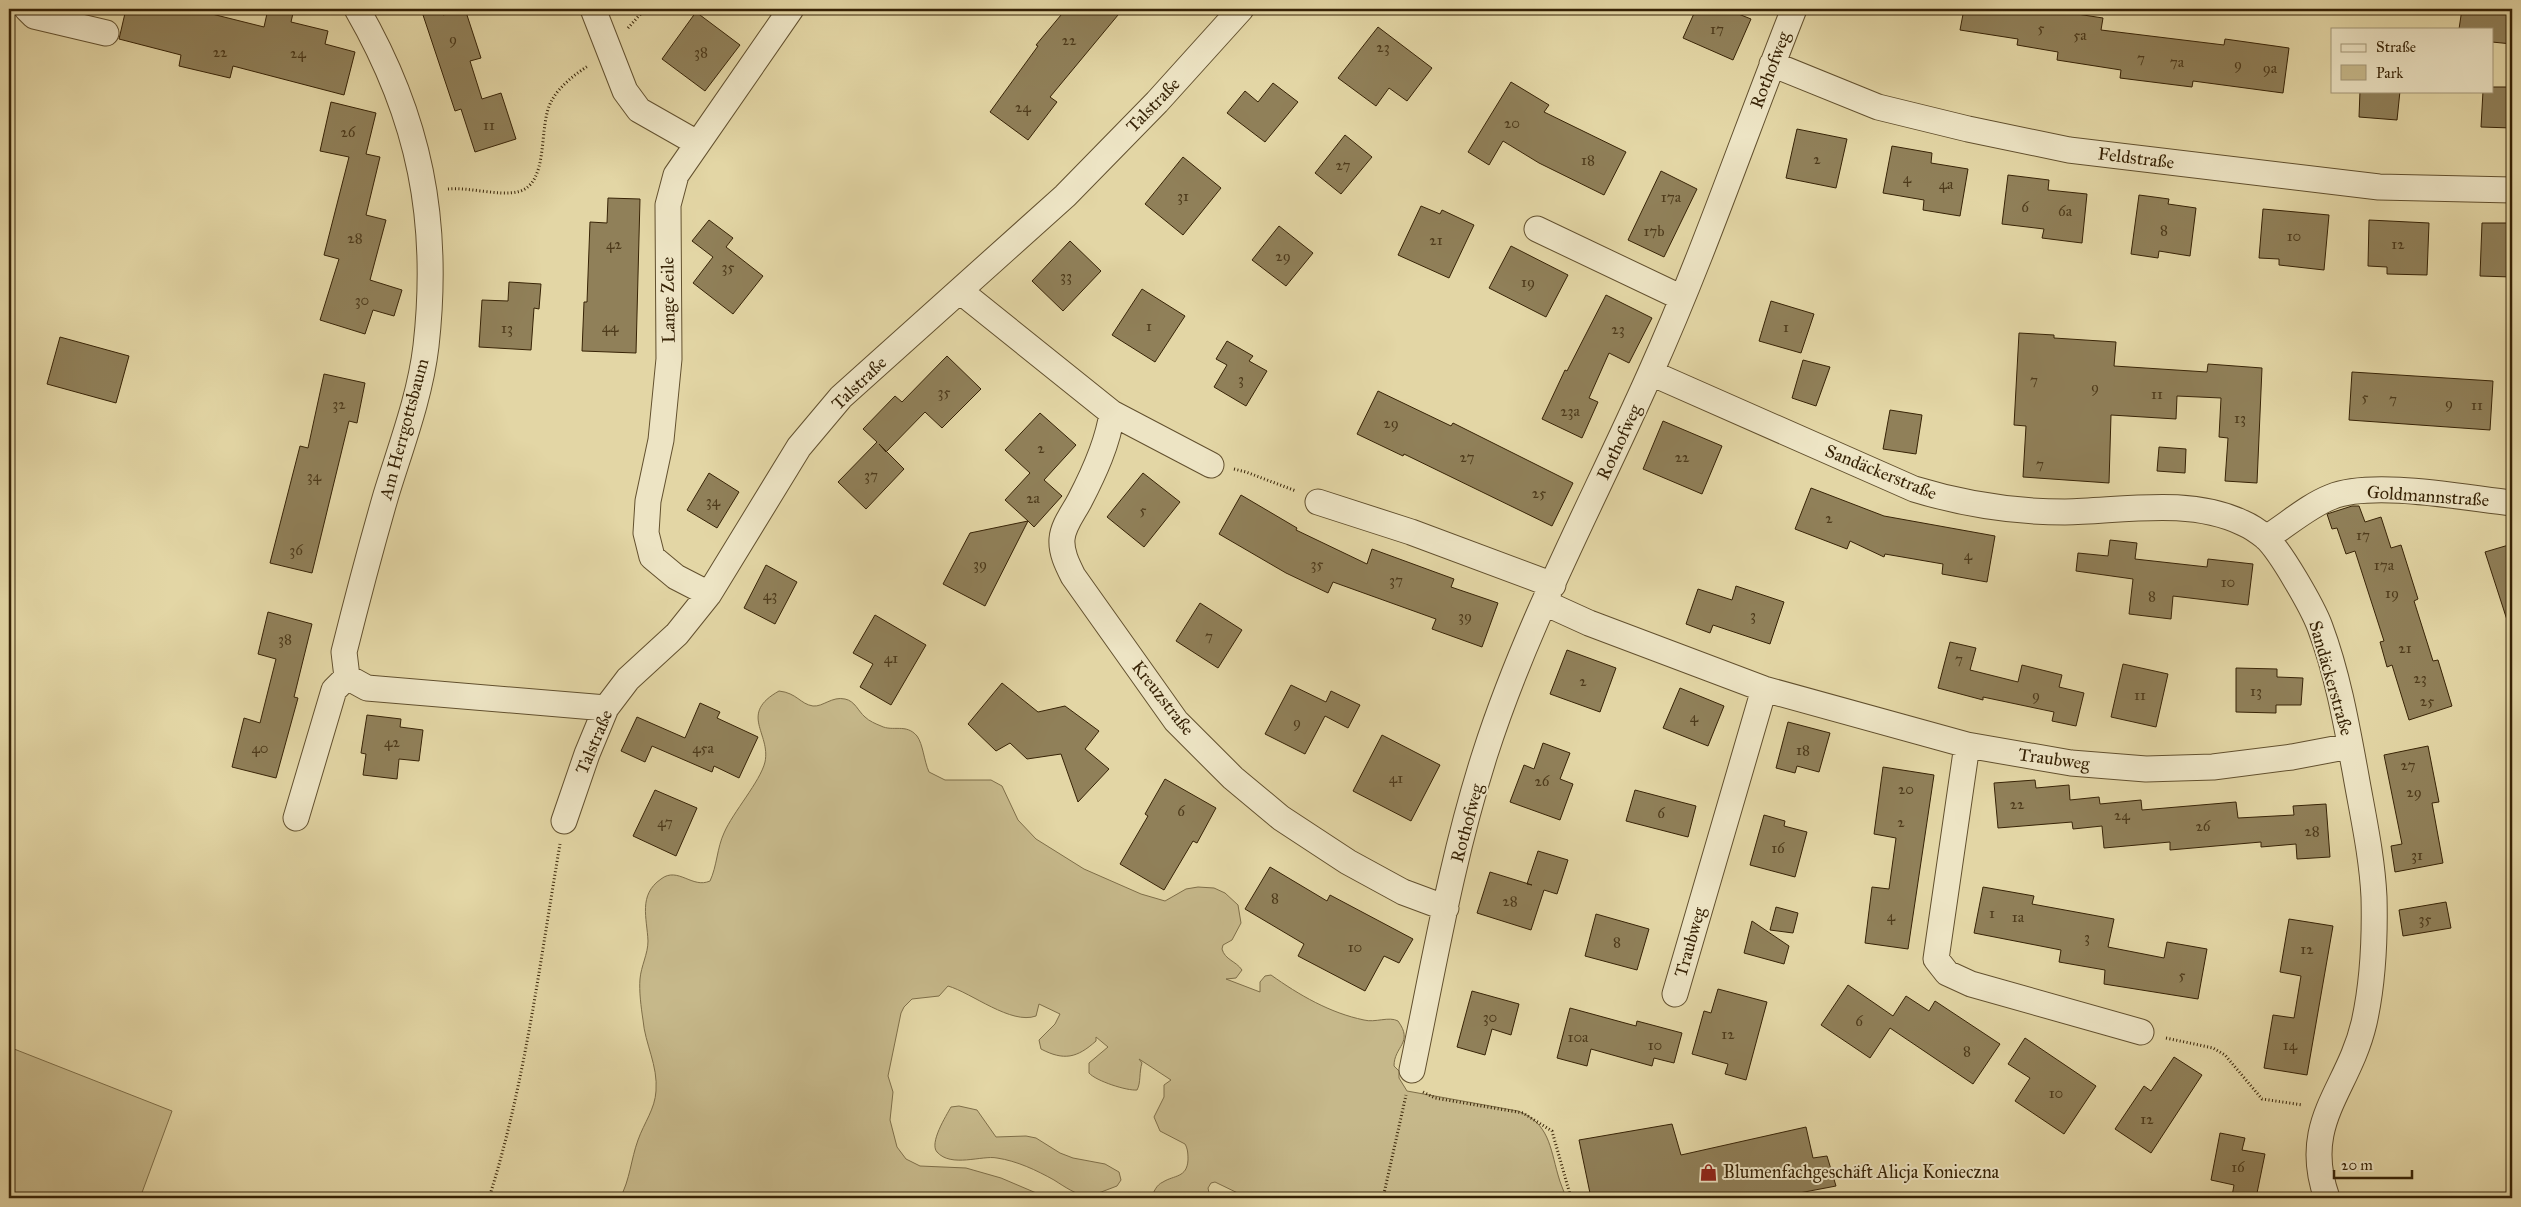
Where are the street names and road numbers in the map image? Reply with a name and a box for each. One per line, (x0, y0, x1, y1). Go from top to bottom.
street label: Rothofweg (1745, 28, 1796, 112)
street label: Talstraße (1122, 73, 1184, 137)
street label: Feldstraße (2097, 142, 2175, 174)
street label: Lange Zeile (656, 257, 681, 343)
street label: Talstraße (827, 352, 891, 414)
street label: Am Herrgottsbaum (374, 356, 434, 503)
street label: Rothofweg (1592, 400, 1647, 484)
street label: Sandäckerstraße (1822, 440, 1940, 504)
street label: Goldmannstraße (2366, 481, 2490, 511)
street label: Sandäckerstraße (2304, 618, 2358, 738)
street label: Kreuzstraße (1127, 656, 1199, 740)
street label: Talstraße (571, 706, 617, 778)
street label: Traubweg (2017, 743, 2092, 776)
street label: Rothofweg (1446, 781, 1489, 865)
street label: Traubweg (1670, 904, 1712, 980)

